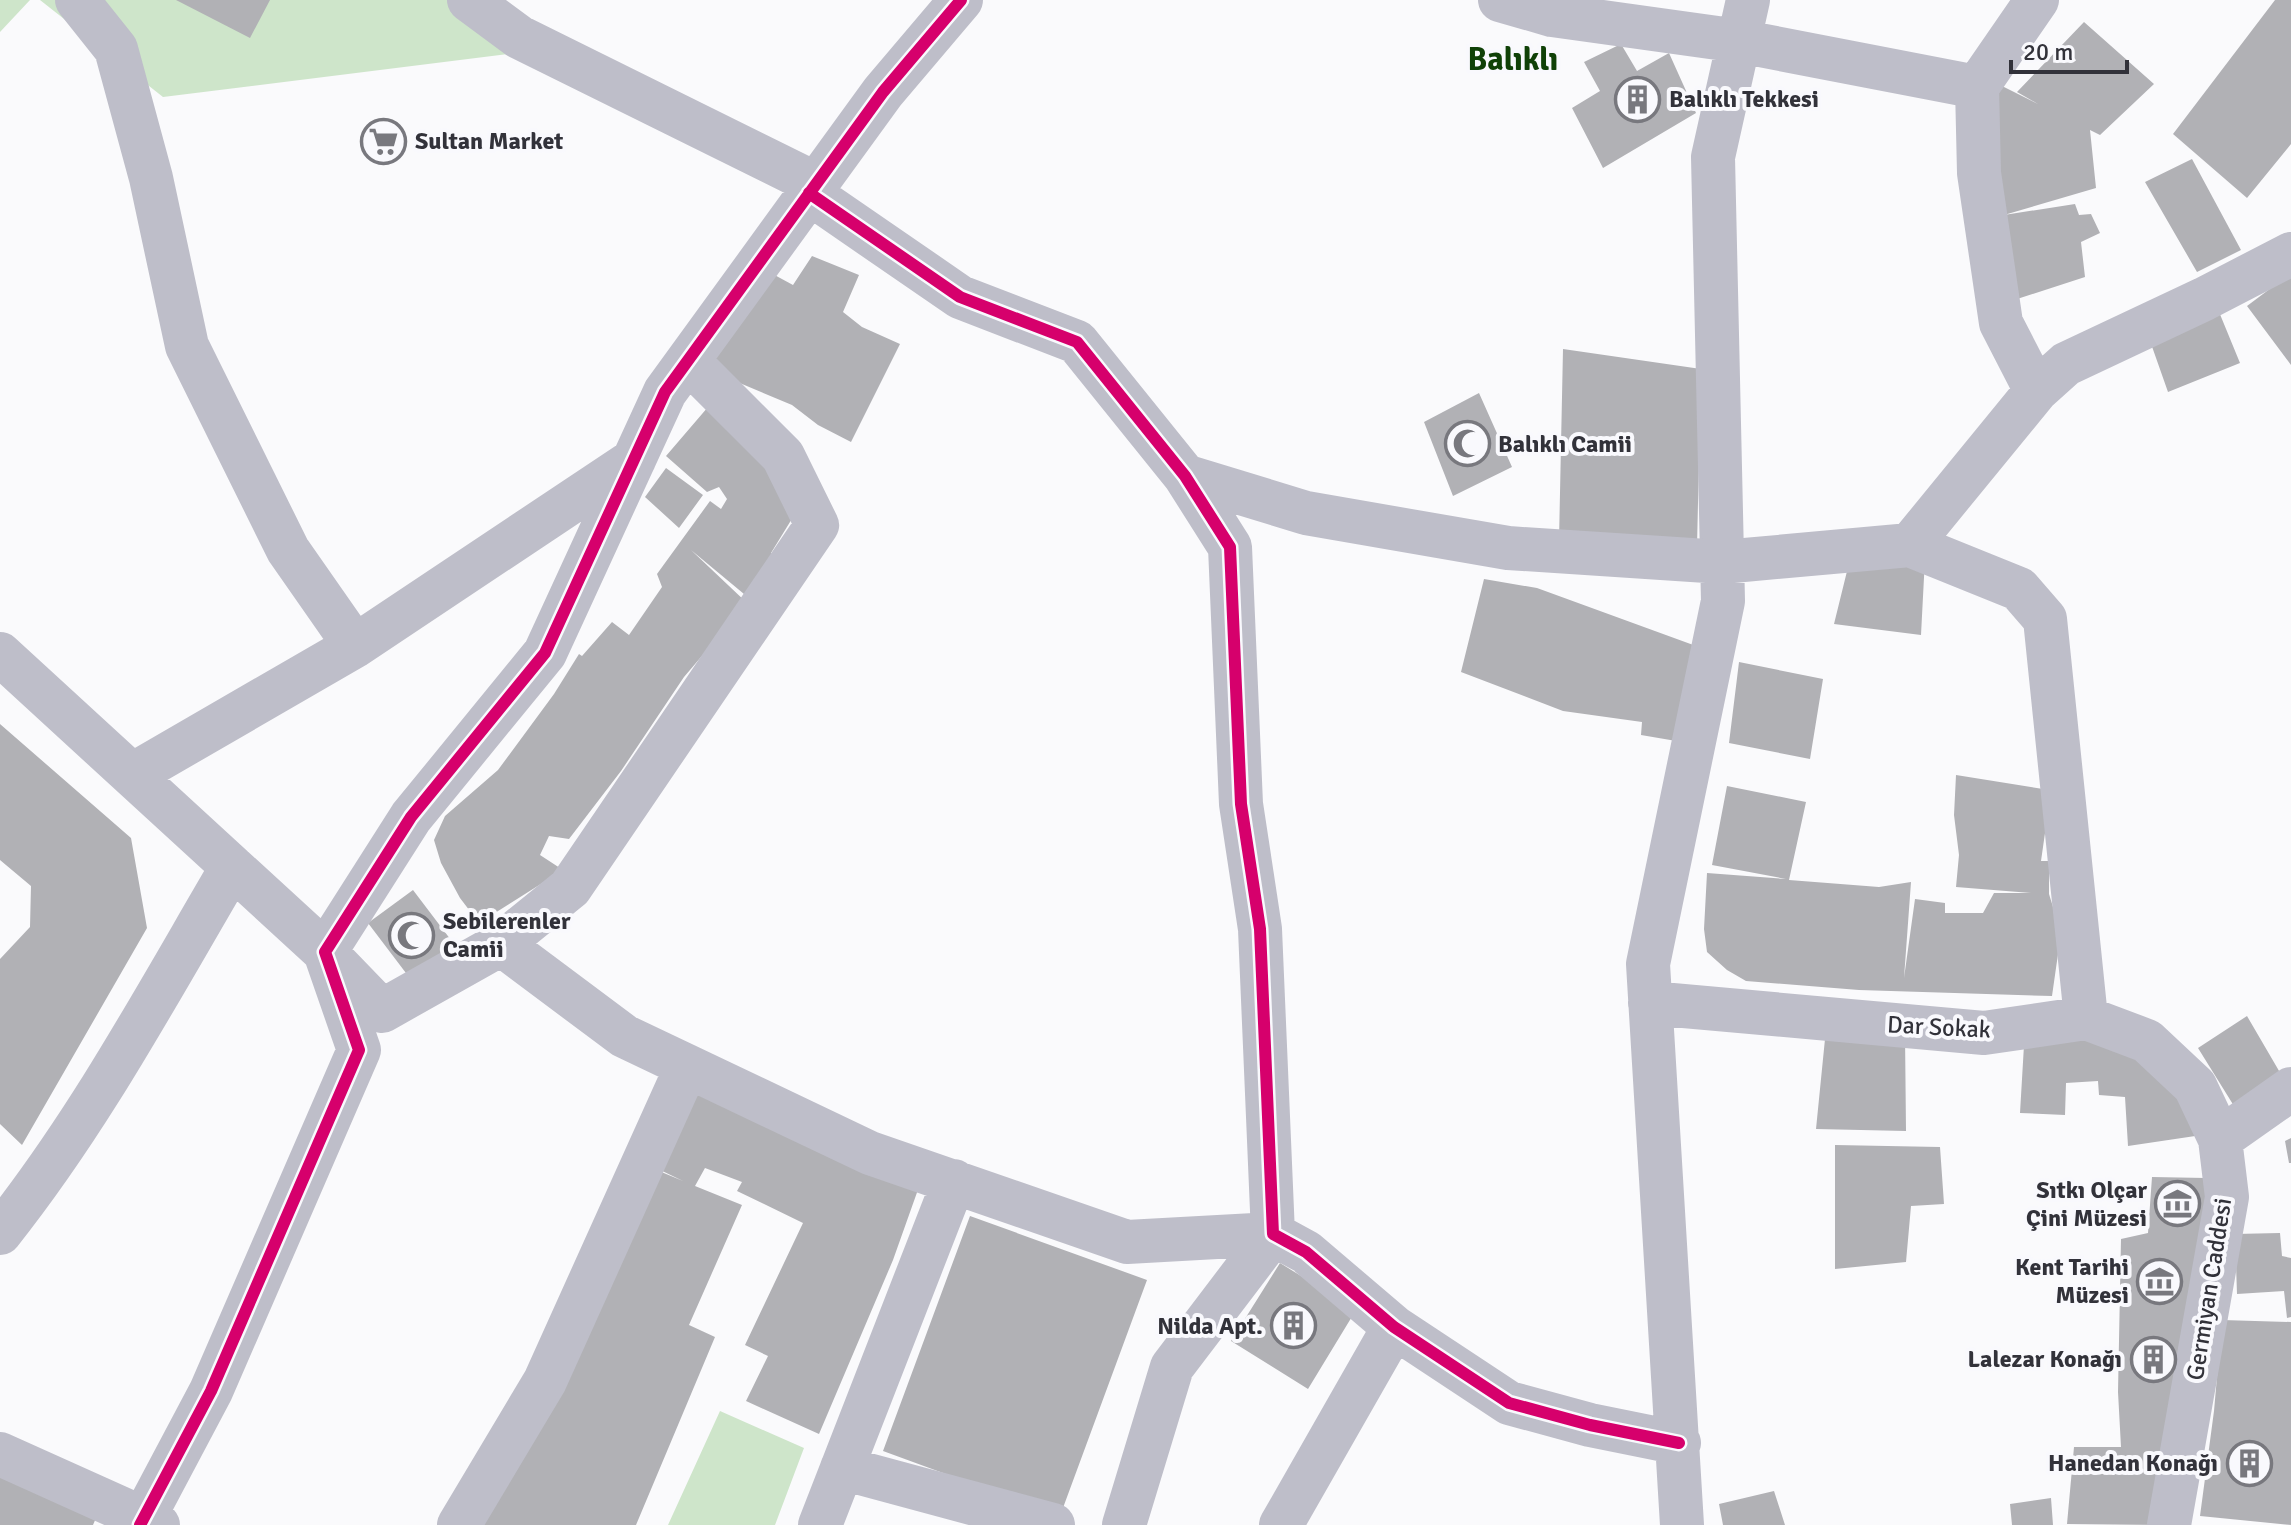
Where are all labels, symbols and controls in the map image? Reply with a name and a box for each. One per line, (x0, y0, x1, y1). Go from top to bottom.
scale bar (2011, 24, 2127, 74)
text: 20 m (2023, 37, 2073, 67)
district label: Balıklı (1468, 40, 1558, 79)
building icon: Balıklı Tekkesi (1614, 75, 1662, 123)
place label: Balıklı Tekkesi (1669, 84, 1819, 114)
supermarket icon: Sultan Market (360, 117, 408, 165)
place label: Sultan Market (415, 126, 563, 156)
mosque icon: Balıklı Camii (1443, 420, 1491, 468)
place label: Balıklı Camii (1498, 429, 1632, 459)
place label: Sebilerenler Camii (443, 906, 571, 964)
mosque icon: Sebilerenler Camii (388, 911, 436, 959)
street label: Dar Sokak (1886, 1009, 1992, 1045)
place label: Sıtkı Olçar Çini Müzesi (2026, 1175, 2147, 1233)
museum icon: Sıtkı Olçar Çini Müzesi (2154, 1180, 2202, 1228)
street label: Germiyan Caddesi (2180, 1196, 2238, 1382)
place label: Kent Tarihi Müzesi (2015, 1252, 2129, 1310)
museum icon: Kent Tarihi Müzesi (2136, 1257, 2184, 1305)
building icon: Nilda Apt. (1270, 1302, 1318, 1350)
place label: Nilda Apt. (1157, 1311, 1263, 1341)
building icon: Lalezar Konağı (2129, 1335, 2177, 1383)
place label: Lalezar Konağı (1968, 1344, 2122, 1374)
building icon: Hanedan Konağı (2225, 1439, 2273, 1487)
place label: Hanedan Konağı (2048, 1448, 2218, 1478)

